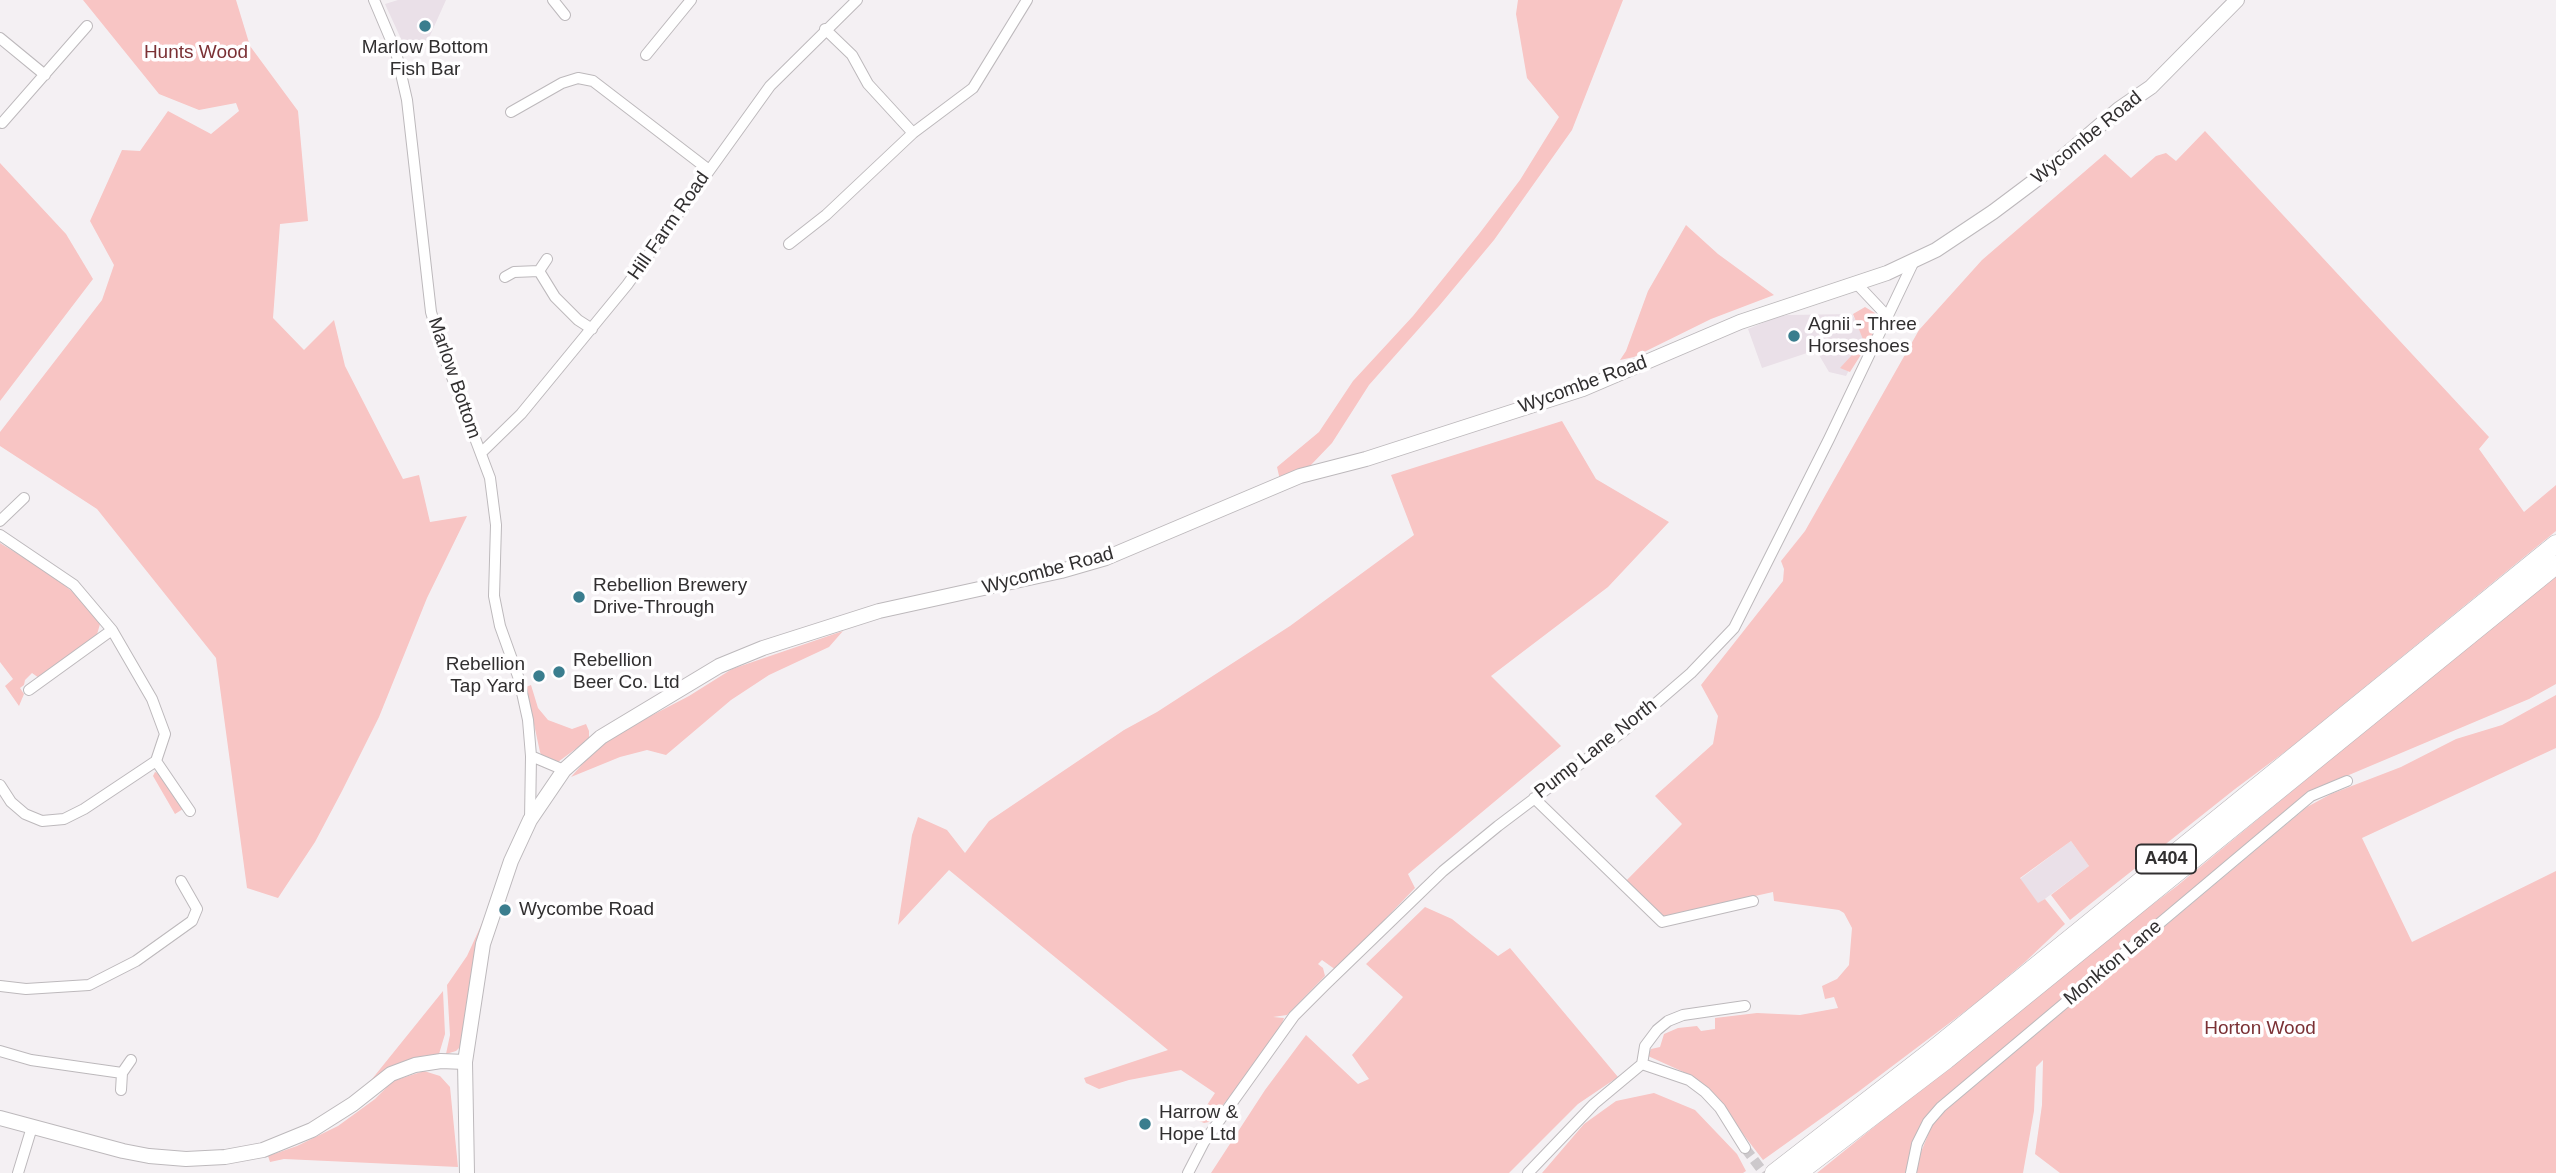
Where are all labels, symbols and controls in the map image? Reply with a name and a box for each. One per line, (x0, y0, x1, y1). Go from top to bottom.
marker: Marlow Bottom Fish Bar (417, 18, 433, 34)
place label: Marlow Bottom Fish Bar (362, 37, 488, 81)
park label: Hunts Wood (144, 42, 248, 64)
street label: Wycombe Road (2027, 87, 2147, 189)
street label: Hill Farm Road (623, 168, 715, 284)
street label: Marlow Bottom (423, 314, 485, 442)
place label: Agnii - Three Horseshoes (1808, 314, 1917, 358)
marker: Agnii - Three Horseshoes (1786, 328, 1802, 344)
street label: Wycombe Road (1516, 351, 1650, 419)
street label: Wycombe Road (980, 543, 1116, 599)
place label: Rebellion Brewery Drive-Through (593, 575, 747, 619)
marker: Rebellion Brewery Drive-Through (571, 589, 587, 605)
place label: Rebellion Beer Co. Ltd (573, 650, 680, 694)
place label: Rebellion Tap Yard (446, 654, 525, 698)
marker: Rebellion Beer Co. Ltd (551, 664, 567, 680)
marker: Rebellion Tap Yard (531, 668, 547, 684)
street label: Pump Lane North (1530, 694, 1662, 804)
road number: A404 (2136, 844, 2196, 874)
place label: Wycombe Road (519, 899, 654, 921)
marker: Wycombe Road (497, 902, 513, 918)
street label: Monkton Lane (2060, 916, 2166, 1010)
park label: Horton Wood (2204, 1018, 2316, 1040)
place label: Harrow & Hope Ltd (1159, 1102, 1238, 1146)
marker: Harrow & Hope Ltd (1137, 1116, 1153, 1132)

